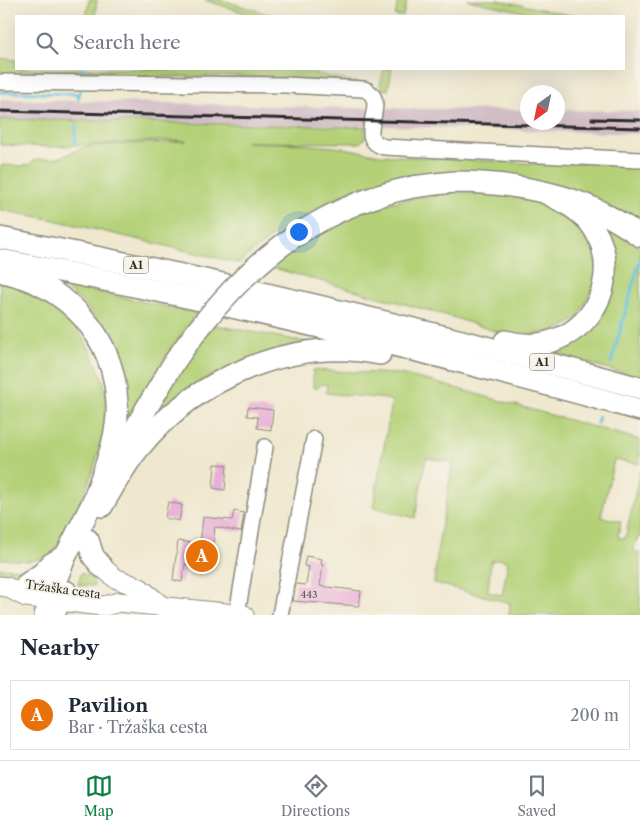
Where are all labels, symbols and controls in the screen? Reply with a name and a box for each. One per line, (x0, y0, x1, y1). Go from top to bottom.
search box (15, 15, 625, 70)
icon: search (33, 29, 61, 57)
text: Search here (73, 31, 181, 54)
north arrow (520, 85, 565, 130)
your location (286, 219, 312, 245)
road number: A1 (124, 256, 148, 274)
road number: A1 (530, 354, 554, 371)
pin: A (186, 537, 218, 575)
street label: Tržaška cesta (24, 576, 102, 602)
house number: 443 (300, 588, 318, 601)
text: Nearby (20, 635, 99, 660)
text: Pavilion (68, 694, 148, 717)
text: A (31, 705, 43, 725)
text: 200 m (570, 705, 619, 725)
text: Bar · Tržaška cesta (68, 717, 208, 737)
tab: Map (84, 772, 114, 820)
tab: Directions (281, 772, 350, 820)
tab: Saved (517, 772, 556, 820)

